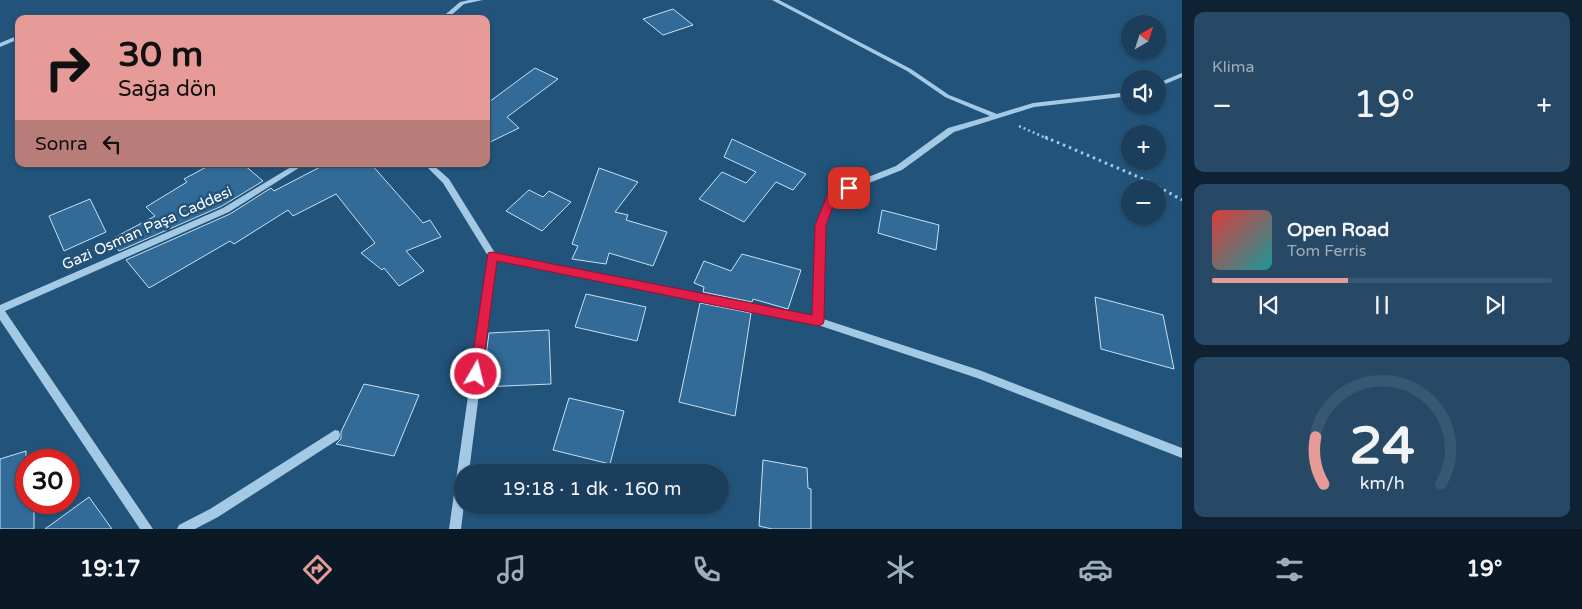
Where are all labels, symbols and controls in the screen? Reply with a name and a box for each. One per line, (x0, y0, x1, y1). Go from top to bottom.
north arrow (1121, 15, 1166, 60)
map controls (1121, 15, 1166, 225)
text: 30 m (118, 34, 203, 76)
icon: right (35, 35, 100, 100)
text: Klima (1212, 57, 1254, 77)
button: sound (1121, 70, 1166, 115)
text: Sağa dön (118, 76, 217, 102)
text: 19° (1353, 82, 1415, 128)
text: − (1212, 89, 1232, 123)
text: + (1536, 89, 1552, 123)
button: + (1121, 125, 1166, 170)
icon: left (98, 130, 126, 158)
text: Sonra (35, 133, 88, 155)
pin (828, 167, 870, 209)
icon: arrive (835, 174, 863, 202)
button: − (1121, 180, 1166, 225)
street label: Gazi Osman Paşa Caddesi (59, 182, 235, 274)
text: Open Road (1287, 219, 1389, 241)
text: Tom Ferris (1287, 241, 1366, 261)
icon: previous (1255, 291, 1283, 319)
icon: pause (1368, 291, 1396, 319)
icon: next (1481, 291, 1509, 319)
position arrow (449, 347, 501, 399)
text: 24 (1349, 415, 1415, 478)
speed limit sign: 30 (15, 449, 80, 514)
text: km/h (1360, 473, 1404, 494)
text: 19:18 · 1 dk · 160 m (502, 478, 681, 500)
icon: directions (300, 552, 335, 587)
icon: music (494, 552, 529, 587)
icon: phone (689, 552, 724, 587)
icon: climate (883, 552, 918, 587)
icon: car (1078, 552, 1113, 587)
icon: filters (1272, 552, 1307, 587)
text: 19:17 (80, 556, 141, 582)
text: 19° (1466, 556, 1502, 582)

